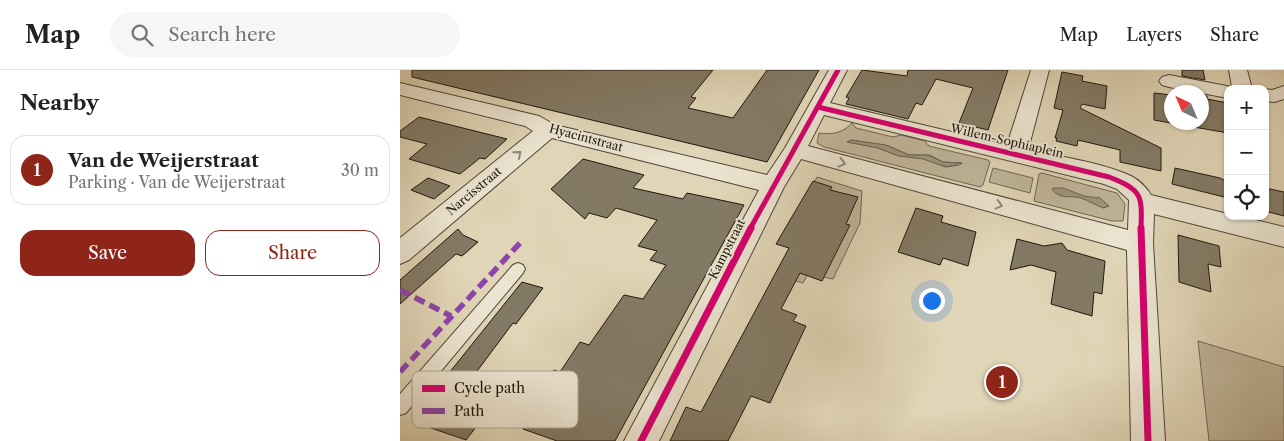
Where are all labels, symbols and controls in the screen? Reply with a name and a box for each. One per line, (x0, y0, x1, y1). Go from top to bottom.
search box (110, 12, 460, 57)
text: Map (25, 20, 80, 49)
icon: search (128, 21, 156, 49)
text: Search here (168, 23, 276, 46)
text: Map (1060, 24, 1098, 46)
text: Layers (1126, 24, 1182, 46)
text: Share (1210, 24, 1259, 46)
north arrow (1164, 85, 1209, 130)
map controls (1224, 85, 1269, 220)
button: + (1224, 85, 1269, 130)
text: Nearby (20, 90, 99, 115)
street label: Hyacintstraat (548, 120, 625, 155)
street label: Willem-Sophiaplein (948, 120, 1066, 161)
button: − (1224, 130, 1269, 175)
text: Van de Weijerstraat (68, 149, 259, 172)
one-way arrow (512, 152, 521, 160)
one-way arrow (837, 157, 846, 168)
text: 1 (33, 160, 41, 180)
text: 30 m (341, 160, 379, 180)
street label: Narcisstraat (443, 163, 505, 218)
text: Parking · Van de Weijerstraat (68, 172, 286, 192)
button: locate (1224, 175, 1269, 220)
one-way arrow (994, 200, 1002, 210)
street label: Kampstraat (705, 216, 748, 281)
button: Save (20, 230, 195, 276)
button: Share (205, 230, 380, 276)
your location (919, 288, 945, 314)
pin: 1 (986, 363, 1018, 401)
legend (412, 371, 578, 428)
text: Cycle path (454, 379, 525, 397)
text: Path (454, 402, 484, 420)

